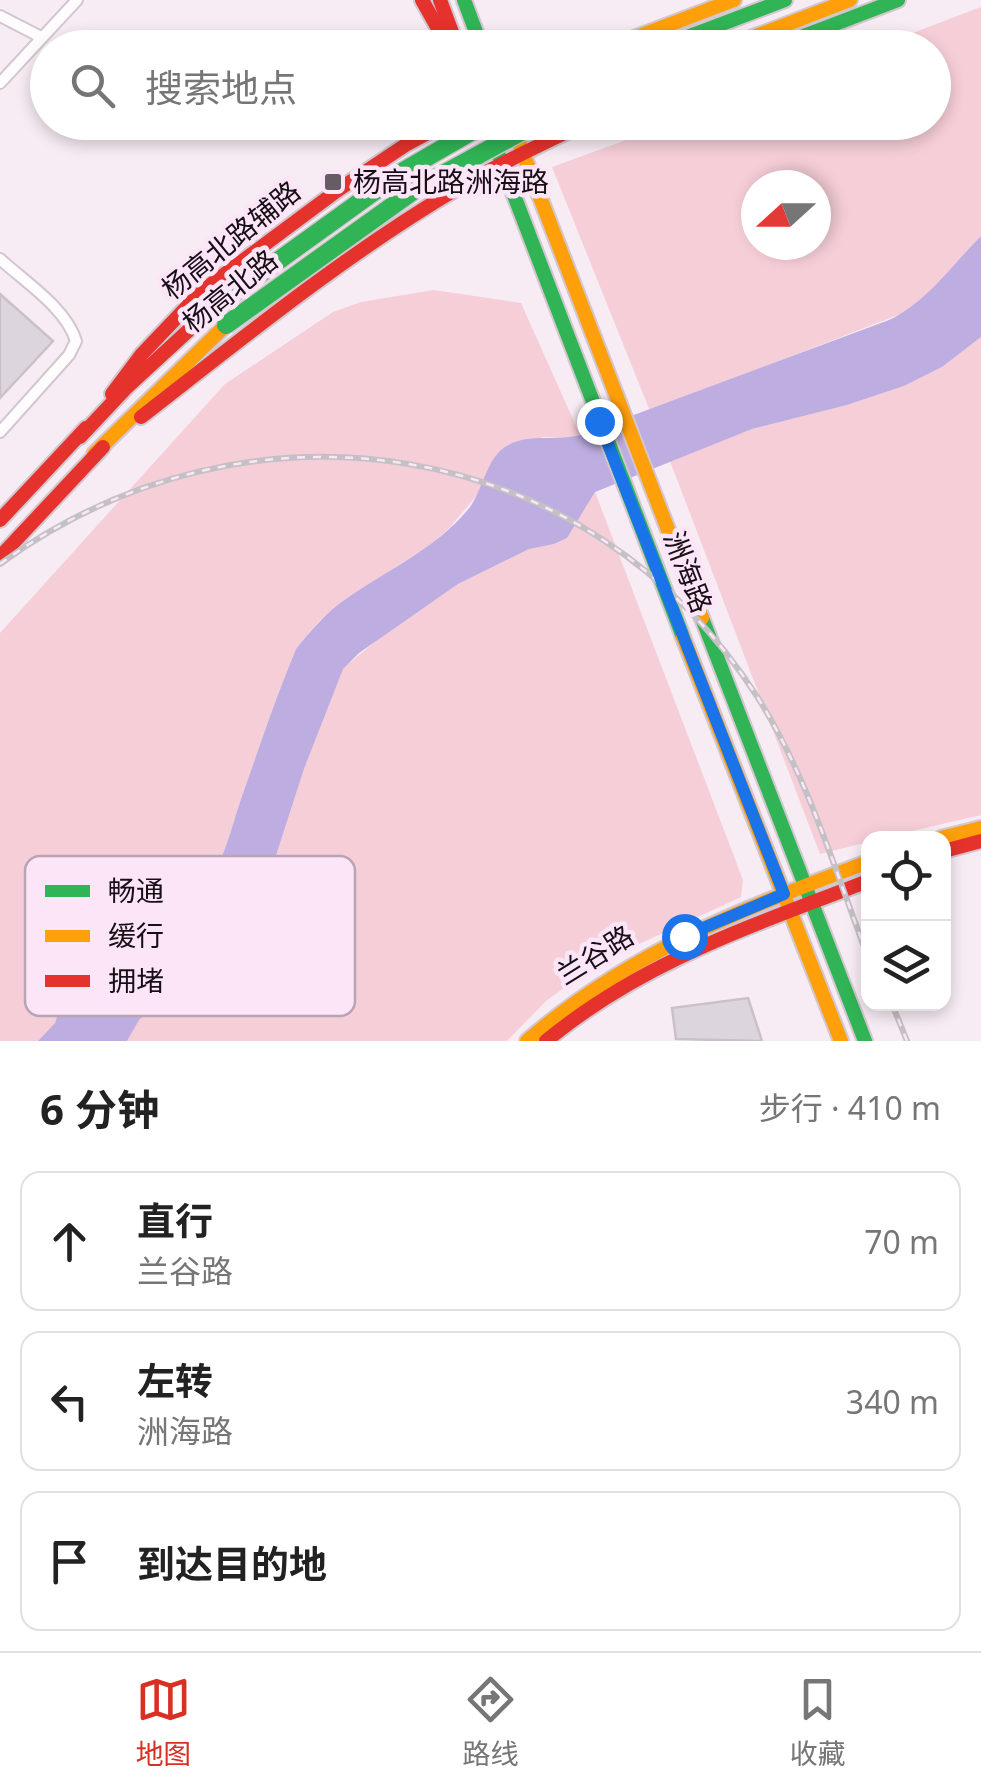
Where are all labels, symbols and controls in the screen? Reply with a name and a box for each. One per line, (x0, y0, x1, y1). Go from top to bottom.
search box (30, 30, 951, 140)
icon: search (65, 58, 120, 113)
text: 搜索地点 (145, 61, 297, 113)
place label: 杨高北路洲海路 (353, 162, 549, 200)
north arrow (741, 170, 831, 260)
marker: 杨高北路洲海路 (322, 171, 344, 193)
street label: 杨高北路辅路 (155, 174, 307, 306)
street label: 杨高北路 (176, 243, 284, 339)
route end (577, 399, 623, 445)
street label: 洲海路 (656, 526, 722, 618)
map controls (861, 831, 951, 1011)
button: locate (861, 831, 951, 921)
legend (25, 856, 355, 1016)
text: 畅通 (108, 871, 164, 909)
route start (662, 914, 708, 960)
text: 缓行 (108, 916, 164, 954)
street label: 兰谷路 (549, 916, 640, 993)
button: layers (861, 921, 951, 1011)
text: 拥堵 (108, 961, 164, 999)
text: 6 分钟 (40, 1080, 159, 1137)
text: 步行 · 410 m (759, 1086, 941, 1129)
text: 直行 (137, 1194, 213, 1246)
icon: ahead (42, 1214, 97, 1269)
text: 70 m (864, 1220, 939, 1263)
text: 兰谷路 (137, 1249, 233, 1292)
text: 左转 (137, 1354, 213, 1406)
icon: left (42, 1374, 97, 1429)
text: 340 m (846, 1380, 939, 1423)
text: 洲海路 (137, 1409, 233, 1452)
icon: arrive (42, 1534, 97, 1589)
text: 到达目的地 (137, 1537, 327, 1589)
tab: 地图 (135, 1672, 192, 1772)
tab: 路线 (462, 1672, 519, 1772)
tab: 收藏 (789, 1672, 846, 1772)

